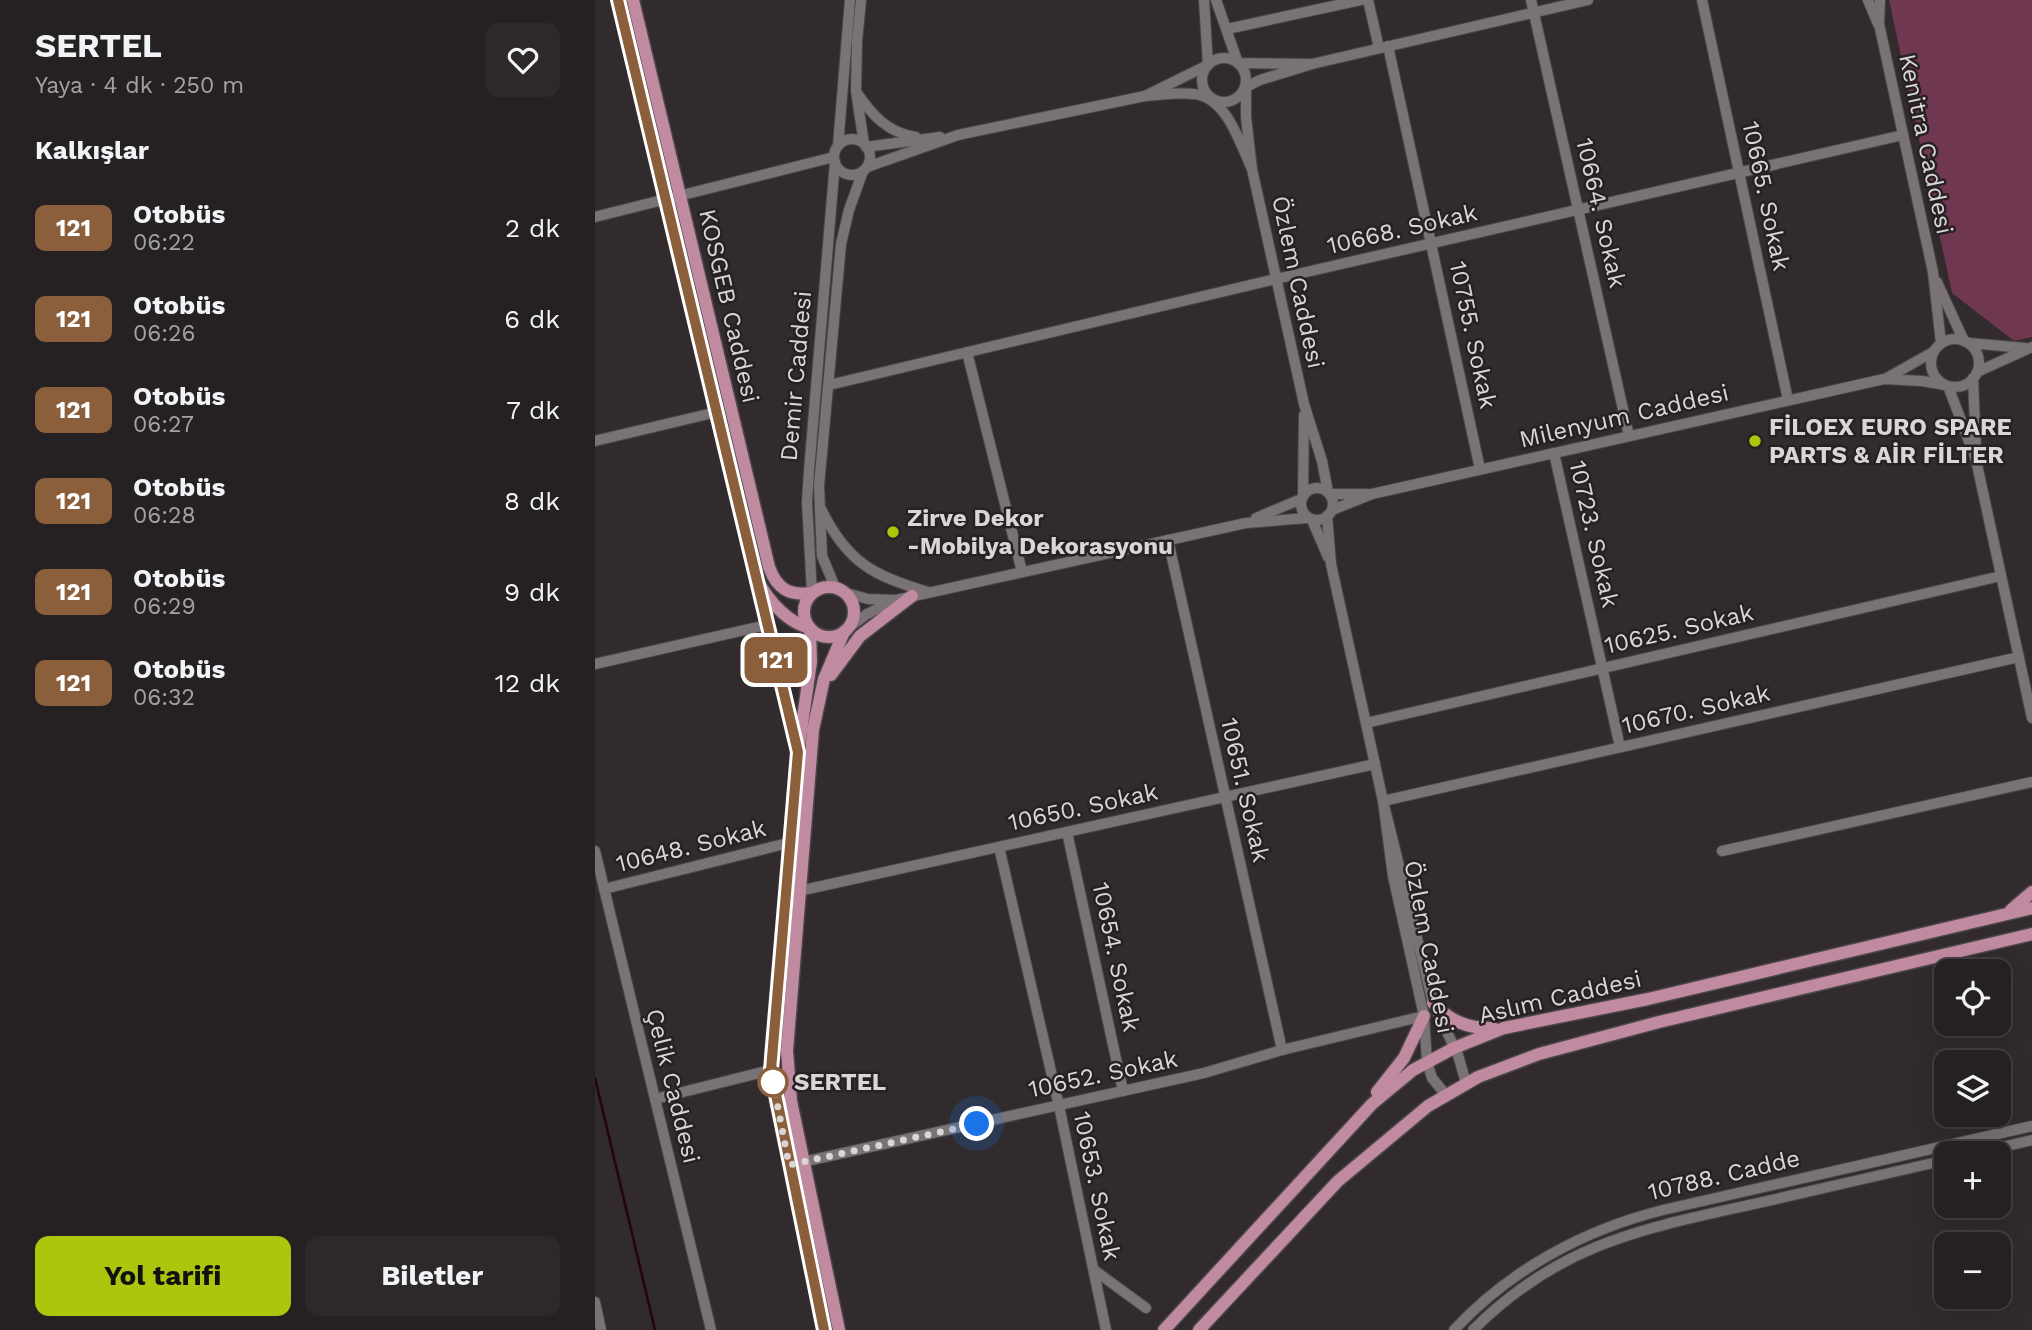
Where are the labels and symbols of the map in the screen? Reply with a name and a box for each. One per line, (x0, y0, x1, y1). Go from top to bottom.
street label: Kenitra Caddesi (1893, 51, 1959, 237)
street label: 10665. Sokak (1736, 119, 1796, 274)
street label: 10664. Sokak (1570, 135, 1632, 291)
street label: Özlem Caddesi (1266, 193, 1330, 371)
street label: 10668. Sokak (1324, 198, 1480, 260)
street label: KOSGEB Caddesi (693, 206, 765, 406)
street label: 10755. Sokak (1444, 259, 1502, 412)
street label: Demir Caddesi (775, 290, 817, 462)
street label: Milenyum Caddesi (1517, 378, 1731, 454)
place label: FİLOEX EURO SPARE PARTS & AİR FİLTER (1769, 413, 2012, 469)
marker: FİLOEX EURO SPARE PARTS & AİR FİLTER (1747, 433, 1763, 449)
street label: 10723. Sokak (1563, 458, 1625, 611)
place label: Zirve Dekor -Mobilya Dekorasyonu (907, 504, 1173, 560)
marker: Zirve Dekor -Mobilya Dekorasyonu (885, 524, 901, 540)
street label: 10625. Sokak (1602, 598, 1756, 660)
line badge: 121 (736, 637, 816, 683)
street label: 10670. Sokak (1619, 678, 1773, 740)
street label: 10651. Sokak (1215, 715, 1275, 865)
street label: 10650. Sokak (1006, 777, 1161, 837)
street label: 10648. Sokak (613, 814, 769, 878)
street label: Özlem Caddesi (1398, 858, 1460, 1036)
street label: 10654. Sokak (1086, 880, 1146, 1035)
street label: Aslım Caddesi (1476, 965, 1644, 1029)
street label: Çelik Caddesi (640, 1006, 706, 1166)
street label: 10652. Sokak (1026, 1044, 1181, 1103)
marker: SERTEL (758, 1067, 788, 1097)
place label: SERTEL (794, 1068, 886, 1096)
your location (959, 1106, 994, 1141)
street label: 10653. Sokak (1068, 1109, 1127, 1264)
street label: 10788. Cadde (1645, 1144, 1803, 1206)

